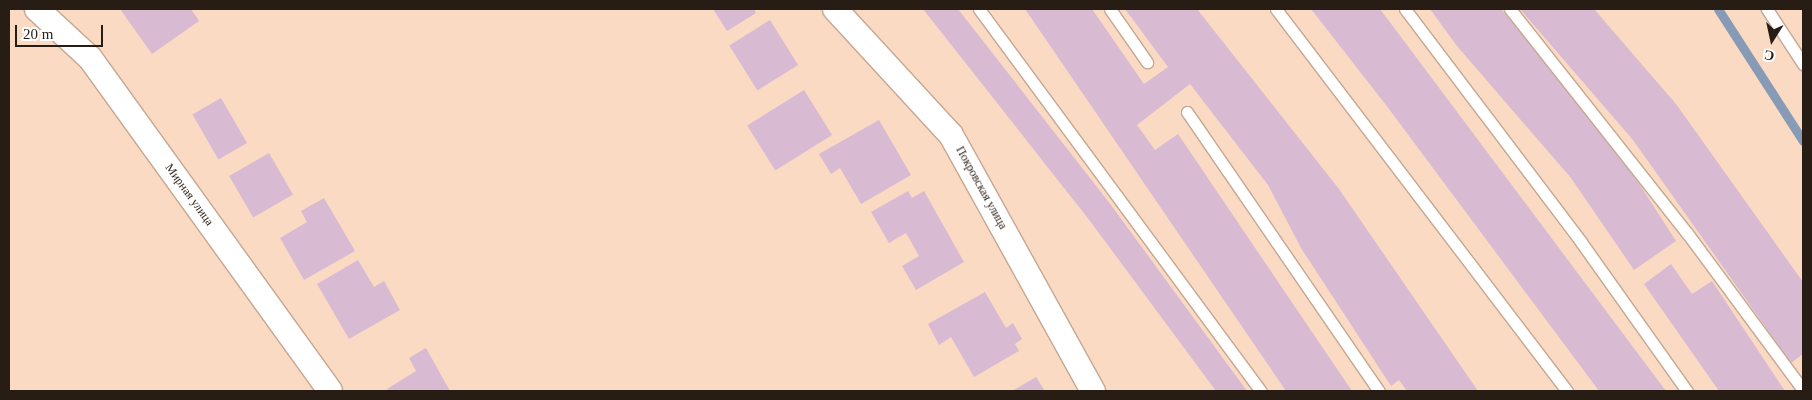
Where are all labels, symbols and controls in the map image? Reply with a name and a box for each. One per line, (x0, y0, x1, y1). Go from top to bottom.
scale bar (18, 15, 105, 47)
north arrow (1747, 15, 1797, 65)
text: 20 m (23, 26, 53, 42)
text: С (1763, 47, 1776, 64)
street label: Покровская улица (952, 144, 1010, 232)
street label: Мирная улица (162, 161, 216, 229)

